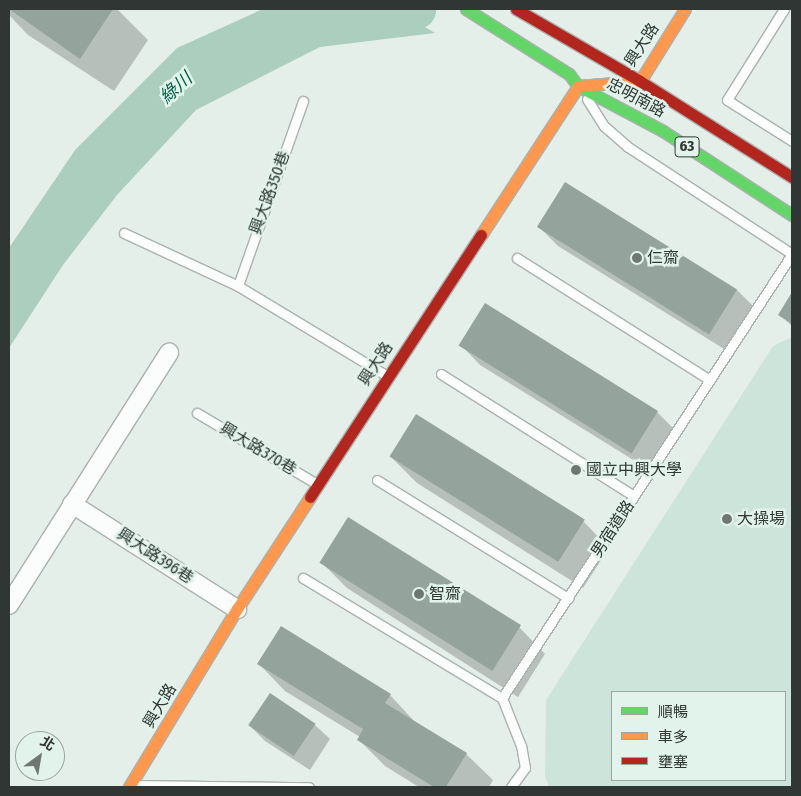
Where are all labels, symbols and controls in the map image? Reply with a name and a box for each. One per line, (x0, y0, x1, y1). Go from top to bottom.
street label: 興大路 (621, 20, 663, 70)
water label: 綠川 (155, 68, 197, 108)
street label: 忠明南路 (603, 75, 669, 121)
road number: 63 (674, 134, 700, 160)
street label: 興大路350巷 (246, 149, 294, 237)
place label: 仁齋 (647, 248, 679, 268)
marker: 仁齋 (631, 252, 643, 264)
street label: 興大路 (355, 339, 397, 389)
street label: 興大路370巷 (216, 419, 300, 479)
place label: 國立中興大學 (586, 460, 682, 480)
marker: 國立中興大學 (570, 464, 582, 476)
street label: 男宿道路 (588, 497, 638, 561)
place label: 大操場 (737, 509, 785, 529)
marker: 大操場 (721, 513, 733, 525)
street label: 興大路396巷 (113, 524, 197, 588)
place label: 智齋 (429, 584, 461, 604)
marker: 智齋 (413, 588, 425, 600)
street label: 興大路 (139, 680, 181, 732)
legend (611, 691, 786, 781)
text: 順暢 (658, 703, 688, 721)
text: 車多 (658, 728, 688, 746)
north arrow (15, 731, 65, 781)
text: 北 (37, 733, 58, 755)
text: 壅塞 (658, 753, 688, 771)

